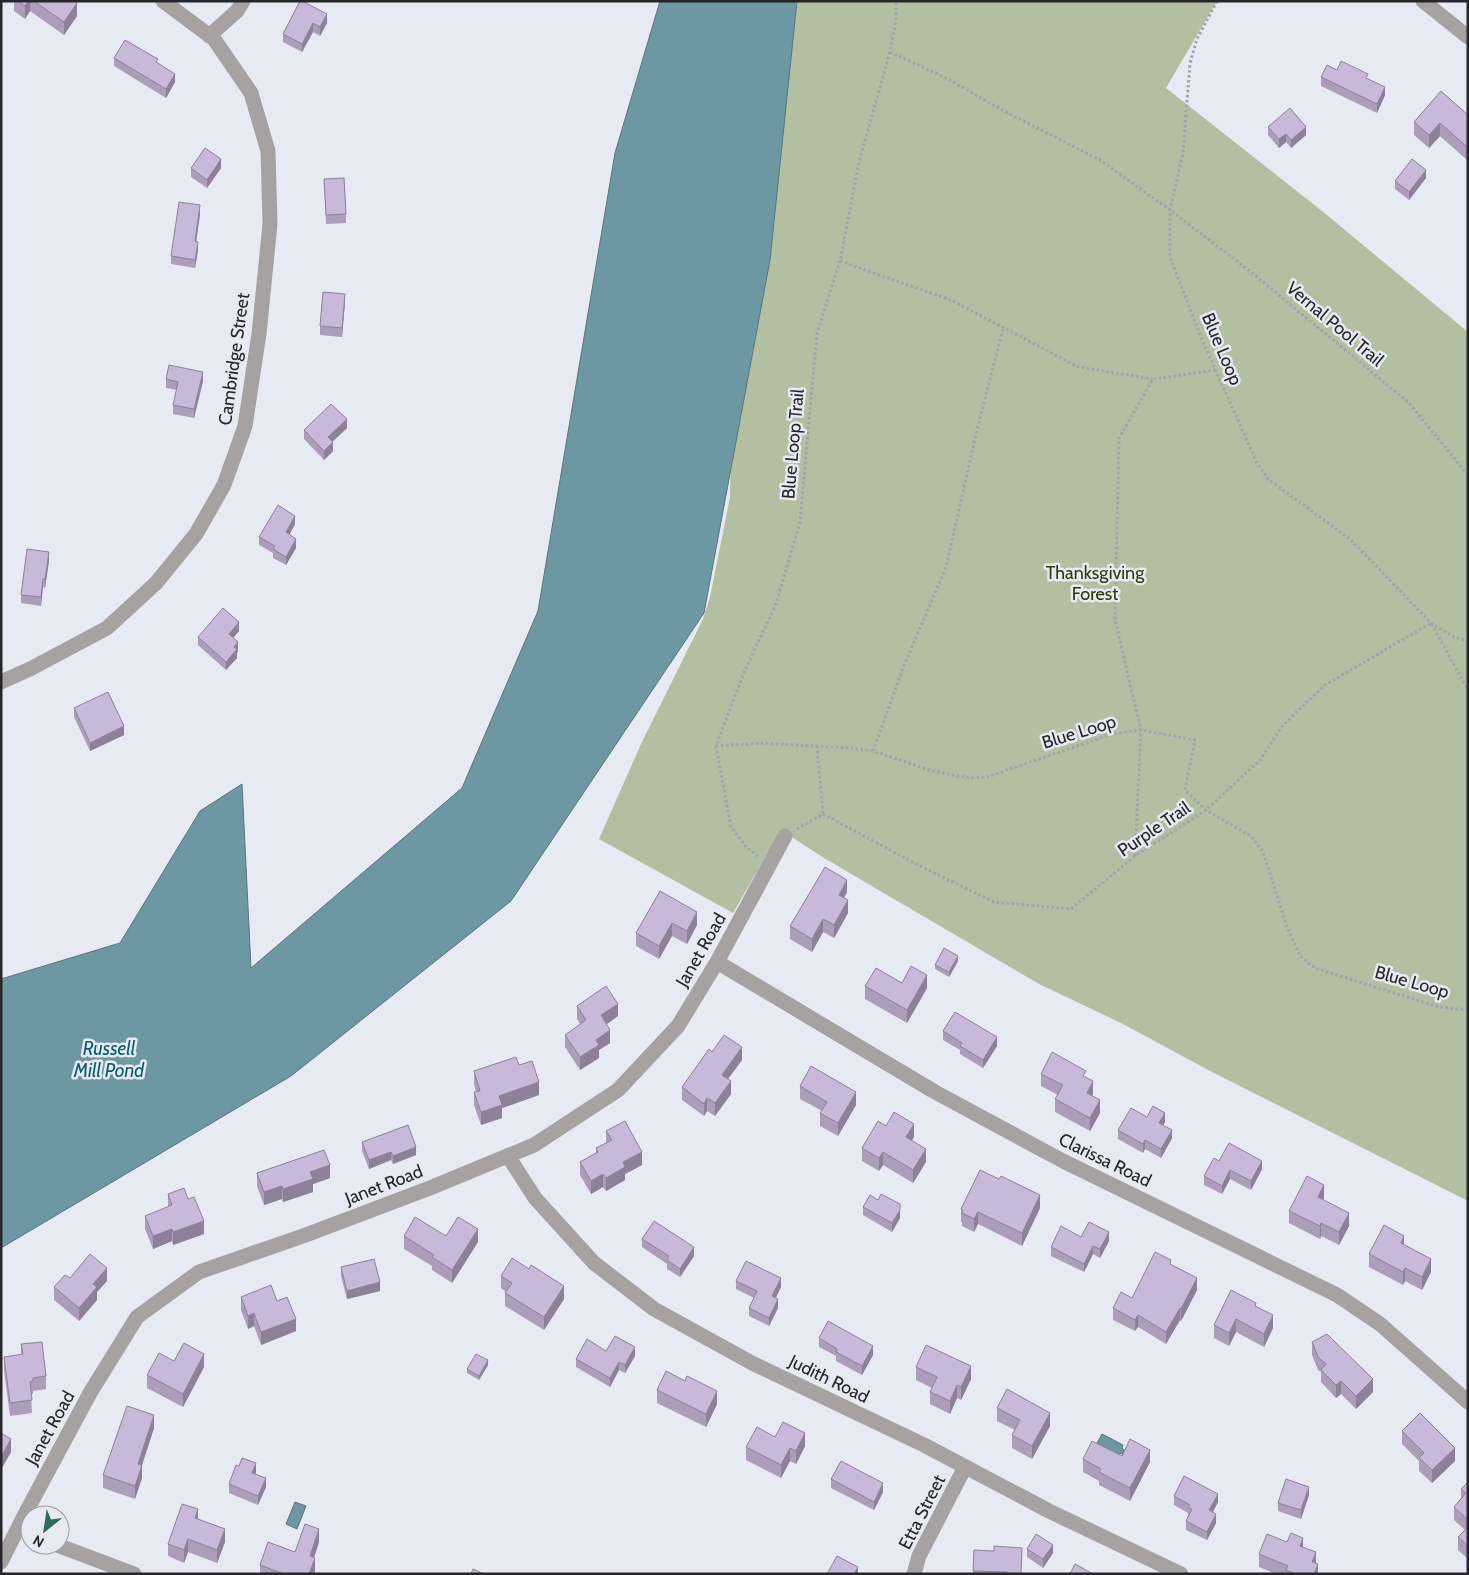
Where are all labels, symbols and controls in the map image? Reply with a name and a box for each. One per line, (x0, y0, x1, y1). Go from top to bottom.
street label: Vernal Pool Trail (1282, 277, 1389, 372)
street label: Cambridge Street (214, 291, 254, 427)
street label: Blue Loop (1197, 310, 1247, 388)
street label: Blue Loop Trail (777, 387, 809, 500)
park label: Thanksgiving Forest (1046, 562, 1145, 605)
street label: Blue Loop (1039, 710, 1119, 754)
street label: Purple Trail (1113, 796, 1195, 861)
street label: Janet Road (671, 909, 731, 992)
street label: Blue Loop (1372, 961, 1452, 1003)
water label: Russell Mill Pond (73, 1037, 145, 1082)
street label: Clarissa Road (1055, 1128, 1155, 1192)
street label: Janet Road (341, 1160, 426, 1210)
street label: Judith Road (784, 1350, 873, 1408)
street label: Janet Road (20, 1387, 79, 1470)
street label: Etta Street (894, 1471, 950, 1553)
north arrow (20, 1505, 70, 1555)
text: N (30, 1531, 47, 1552)

